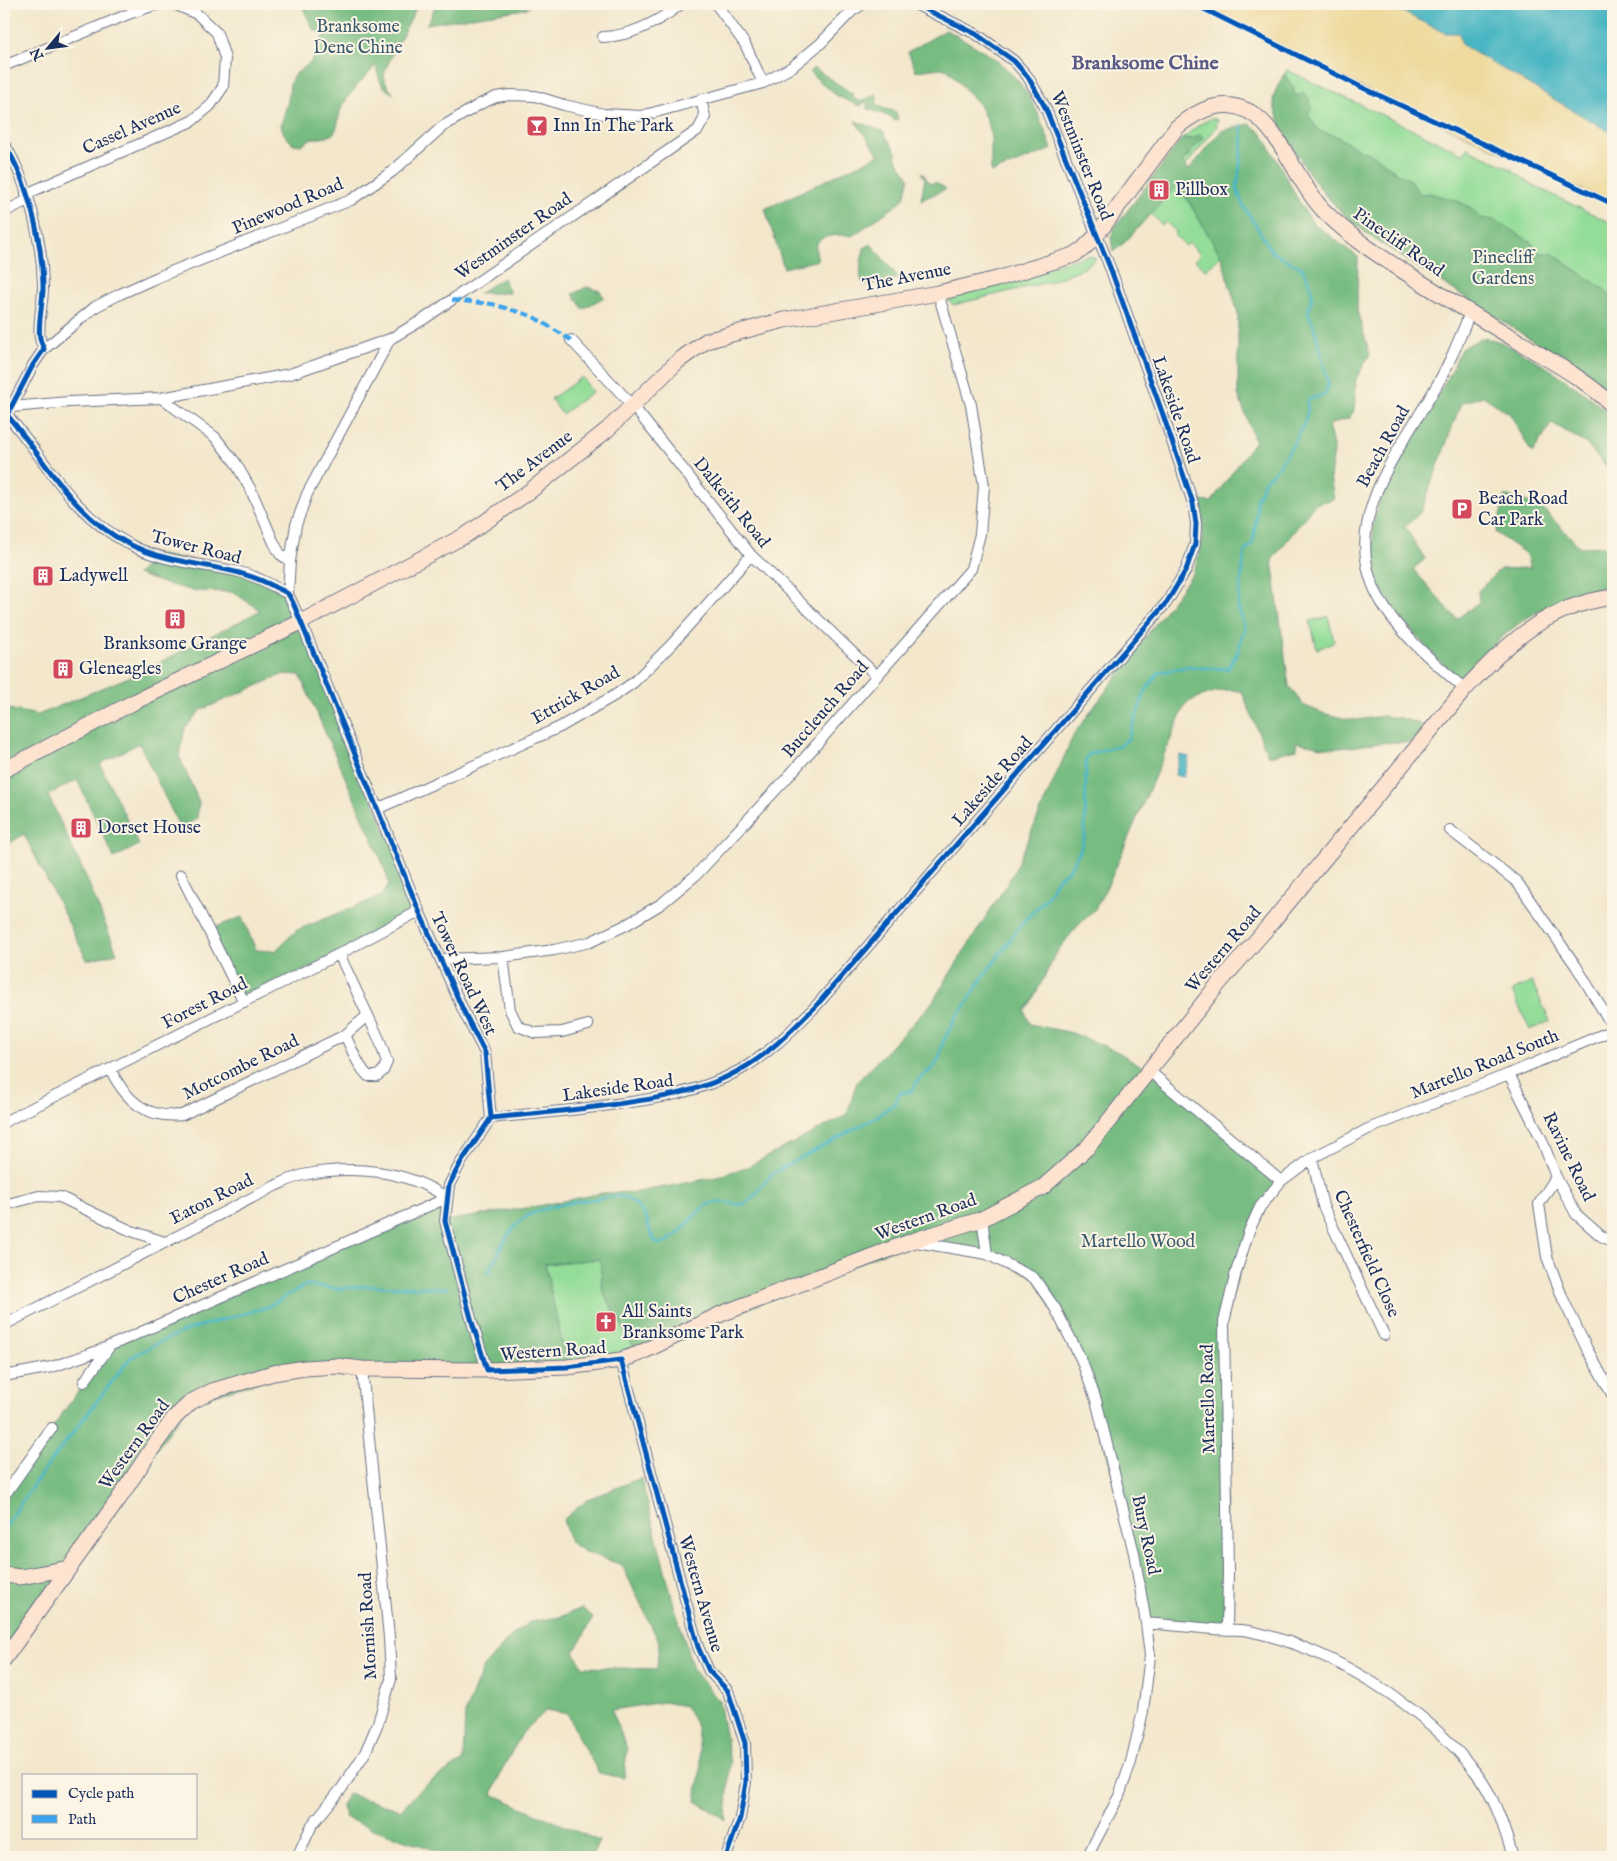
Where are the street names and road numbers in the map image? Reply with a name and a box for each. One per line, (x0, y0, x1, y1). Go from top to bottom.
street label: Westminster Road (1045, 88, 1118, 224)
street label: Cassel Avenue (79, 97, 185, 161)
street label: Pinewood Road (229, 173, 347, 241)
street label: Westminster Road (451, 188, 577, 286)
street label: Pinecliff Road (1348, 203, 1448, 283)
street label: The Avenue (861, 258, 953, 298)
street label: Lakeside Road (1146, 353, 1204, 467)
street label: Beach Road (1352, 402, 1416, 492)
street label: The Avenue (492, 426, 578, 498)
street label: Dalkeith Road (687, 453, 775, 553)
street label: Tower Road (148, 526, 244, 570)
street label: Buccleuch Road (778, 656, 875, 763)
street label: Ettrick Road (528, 661, 625, 730)
street label: Lakeside Road (948, 732, 1039, 832)
street label: Western Road (1181, 902, 1267, 998)
street label: Tower Road West (424, 909, 502, 1039)
street label: Forest Road (158, 972, 252, 1035)
street label: Martello Road South (1408, 1025, 1563, 1105)
street label: Motcombe Road (179, 1030, 303, 1106)
street label: Lakeside Road (561, 1070, 675, 1108)
street label: Ravine Road (1537, 1109, 1600, 1206)
street label: Eaton Road (167, 1169, 258, 1231)
street label: Chesterfield Close (1328, 1187, 1404, 1321)
street label: Western Road (872, 1189, 980, 1247)
street label: Chester Road (169, 1247, 273, 1310)
street label: Western Road (499, 1337, 607, 1367)
street label: Martello Road (1197, 1343, 1221, 1454)
street label: Western Road (95, 1395, 176, 1495)
street label: Bury Road (1125, 1493, 1165, 1578)
street label: Western Avenue (672, 1533, 728, 1655)
street label: Mornish Road (355, 1571, 383, 1680)

